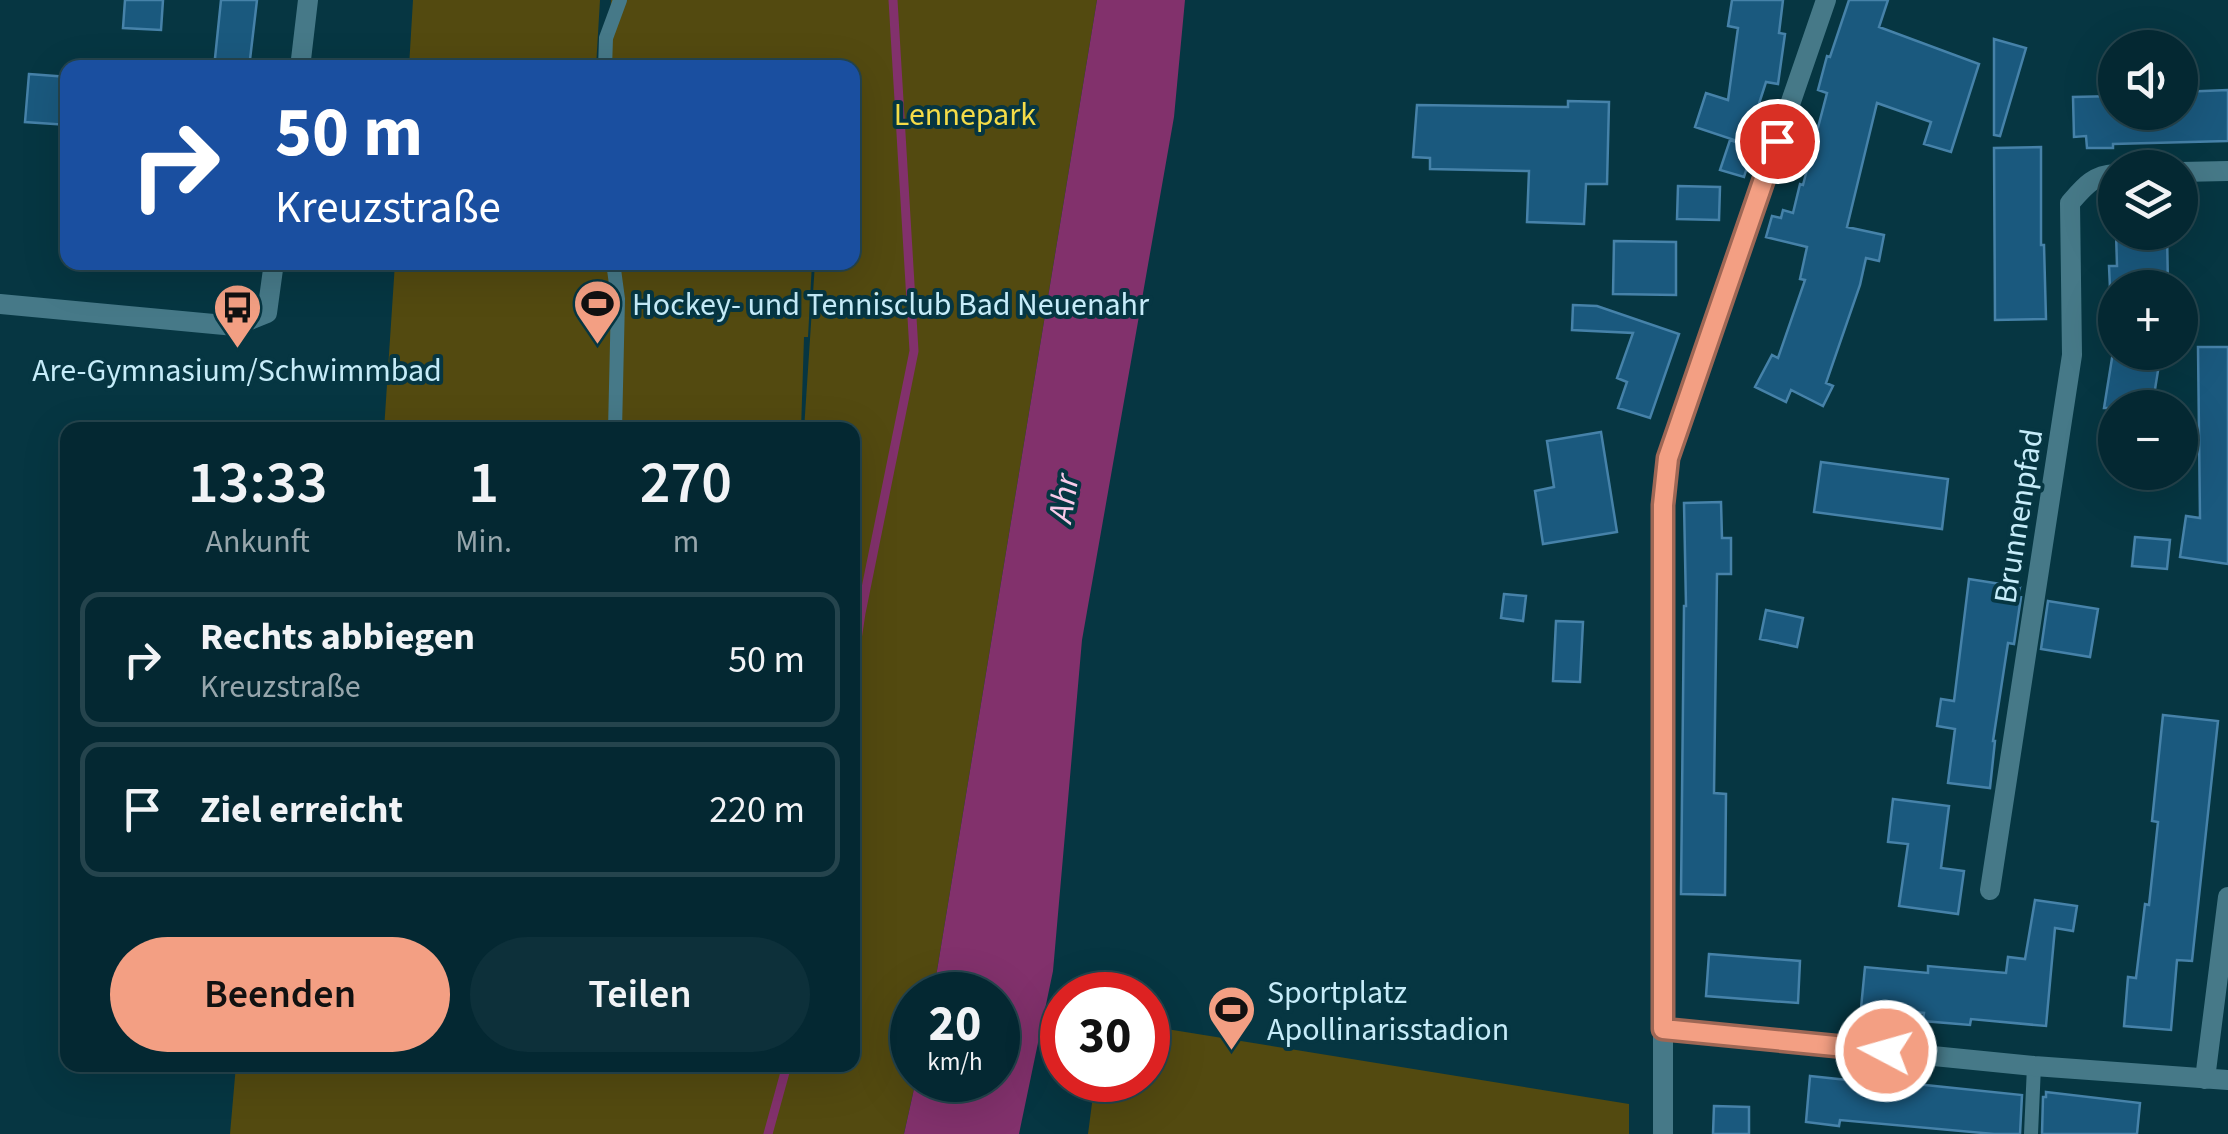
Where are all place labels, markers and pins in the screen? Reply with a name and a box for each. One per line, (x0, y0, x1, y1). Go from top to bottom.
pin (1735, 99, 1820, 184)
sports icon: Hockey- und Tennisclub Bad Neuenahr (571, 278, 623, 346)
bus stop icon: Are-Gymnasium/Schwimmbad (211, 282, 263, 350)
place label: Hockey- und Tennisclub Bad Neuenahr (632, 282, 1150, 328)
place label: Are-Gymnasium/Schwimmbad (32, 348, 442, 394)
place label: Sportplatz Apollinarisstadion (1267, 970, 1509, 1053)
sports icon: Sportplatz Apollinarisstadion (1206, 984, 1258, 1052)

